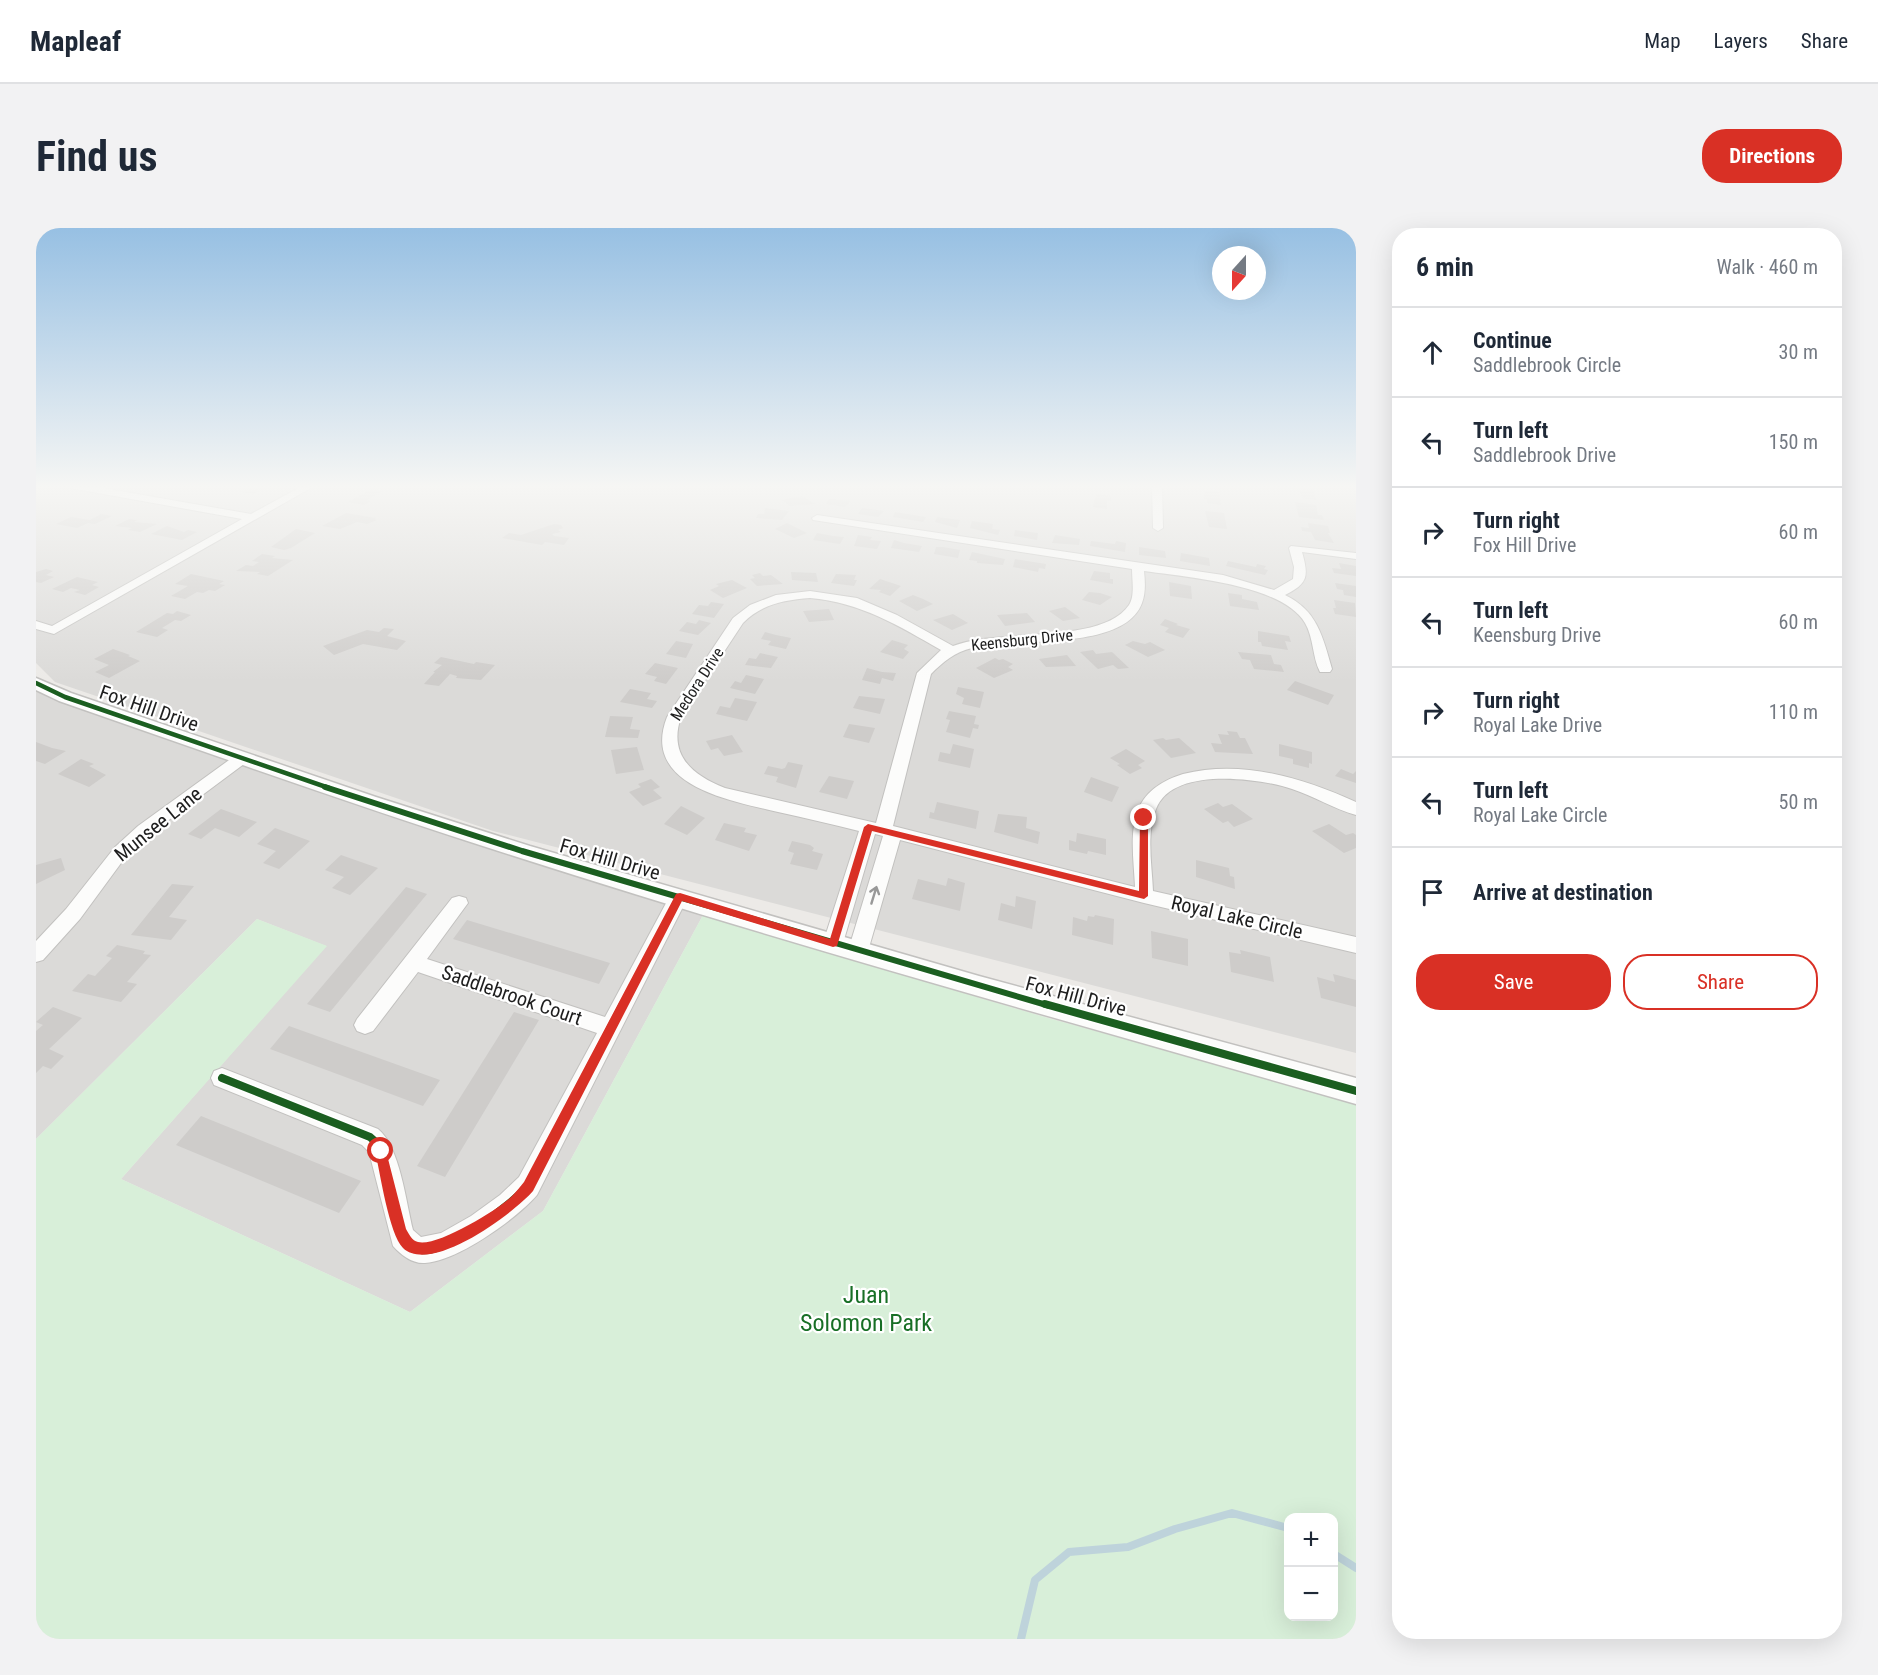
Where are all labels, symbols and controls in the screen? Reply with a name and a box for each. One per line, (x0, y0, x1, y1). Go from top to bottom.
text: Mapleaf (30, 25, 121, 58)
text: Map (1644, 29, 1681, 53)
text: Layers (1714, 29, 1768, 53)
text: Share (1801, 29, 1848, 53)
button: Directions (1702, 129, 1842, 183)
text: Find us (36, 132, 157, 181)
north arrow (1212, 246, 1266, 300)
text: 6 min (1416, 252, 1474, 282)
text: Walk · 460 m (1717, 255, 1818, 279)
text: Continue (1473, 328, 1552, 353)
icon: ahead (1416, 336, 1449, 369)
text: 30 m (1779, 340, 1818, 364)
text: Saddlebrook Circle (1473, 353, 1621, 377)
text: Turn left (1473, 418, 1548, 443)
icon: left (1416, 426, 1449, 459)
text: 150 m (1769, 430, 1818, 454)
text: Saddlebrook Drive (1473, 443, 1616, 467)
text: Turn right (1473, 508, 1560, 533)
icon: right (1416, 516, 1449, 549)
text: 60 m (1779, 520, 1818, 544)
text: Fox Hill Drive (1473, 533, 1576, 557)
text: Turn left (1473, 598, 1548, 623)
icon: left (1416, 606, 1449, 639)
text: 60 m (1779, 610, 1818, 634)
text: Keensburg Drive (1473, 623, 1601, 647)
street label: Keensburg Drive (970, 625, 1074, 655)
street label: Medora Drive (666, 644, 728, 724)
street label: Fox Hill Drive (96, 680, 202, 736)
text: Turn right (1473, 688, 1560, 713)
icon: right (1416, 696, 1449, 729)
text: 110 m (1769, 700, 1818, 724)
text: Royal Lake Drive (1473, 713, 1602, 737)
text: Turn left (1473, 778, 1548, 803)
street label: Munsee Lane (110, 782, 206, 866)
icon: left (1416, 786, 1449, 819)
text: 50 m (1779, 790, 1818, 814)
text: Royal Lake Circle (1473, 803, 1607, 827)
route end (1130, 804, 1156, 830)
street label: Fox Hill Drive (557, 833, 663, 885)
icon: arrive (1416, 876, 1449, 909)
text: Arrive at destination (1473, 880, 1653, 905)
one-way arrow (869, 886, 880, 905)
street label: Royal Lake Circle (1169, 890, 1305, 944)
button: Save (1416, 954, 1611, 1010)
button: Share (1623, 954, 1818, 1010)
street label: Saddlebrook Court (439, 960, 585, 1030)
street label: Fox Hill Drive (1023, 971, 1129, 1021)
route start (367, 1137, 393, 1163)
park label: Juan Solomon Park (800, 1281, 932, 1337)
map controls (1284, 1513, 1338, 1621)
button: + (1284, 1513, 1338, 1567)
button: − (1284, 1567, 1338, 1621)

